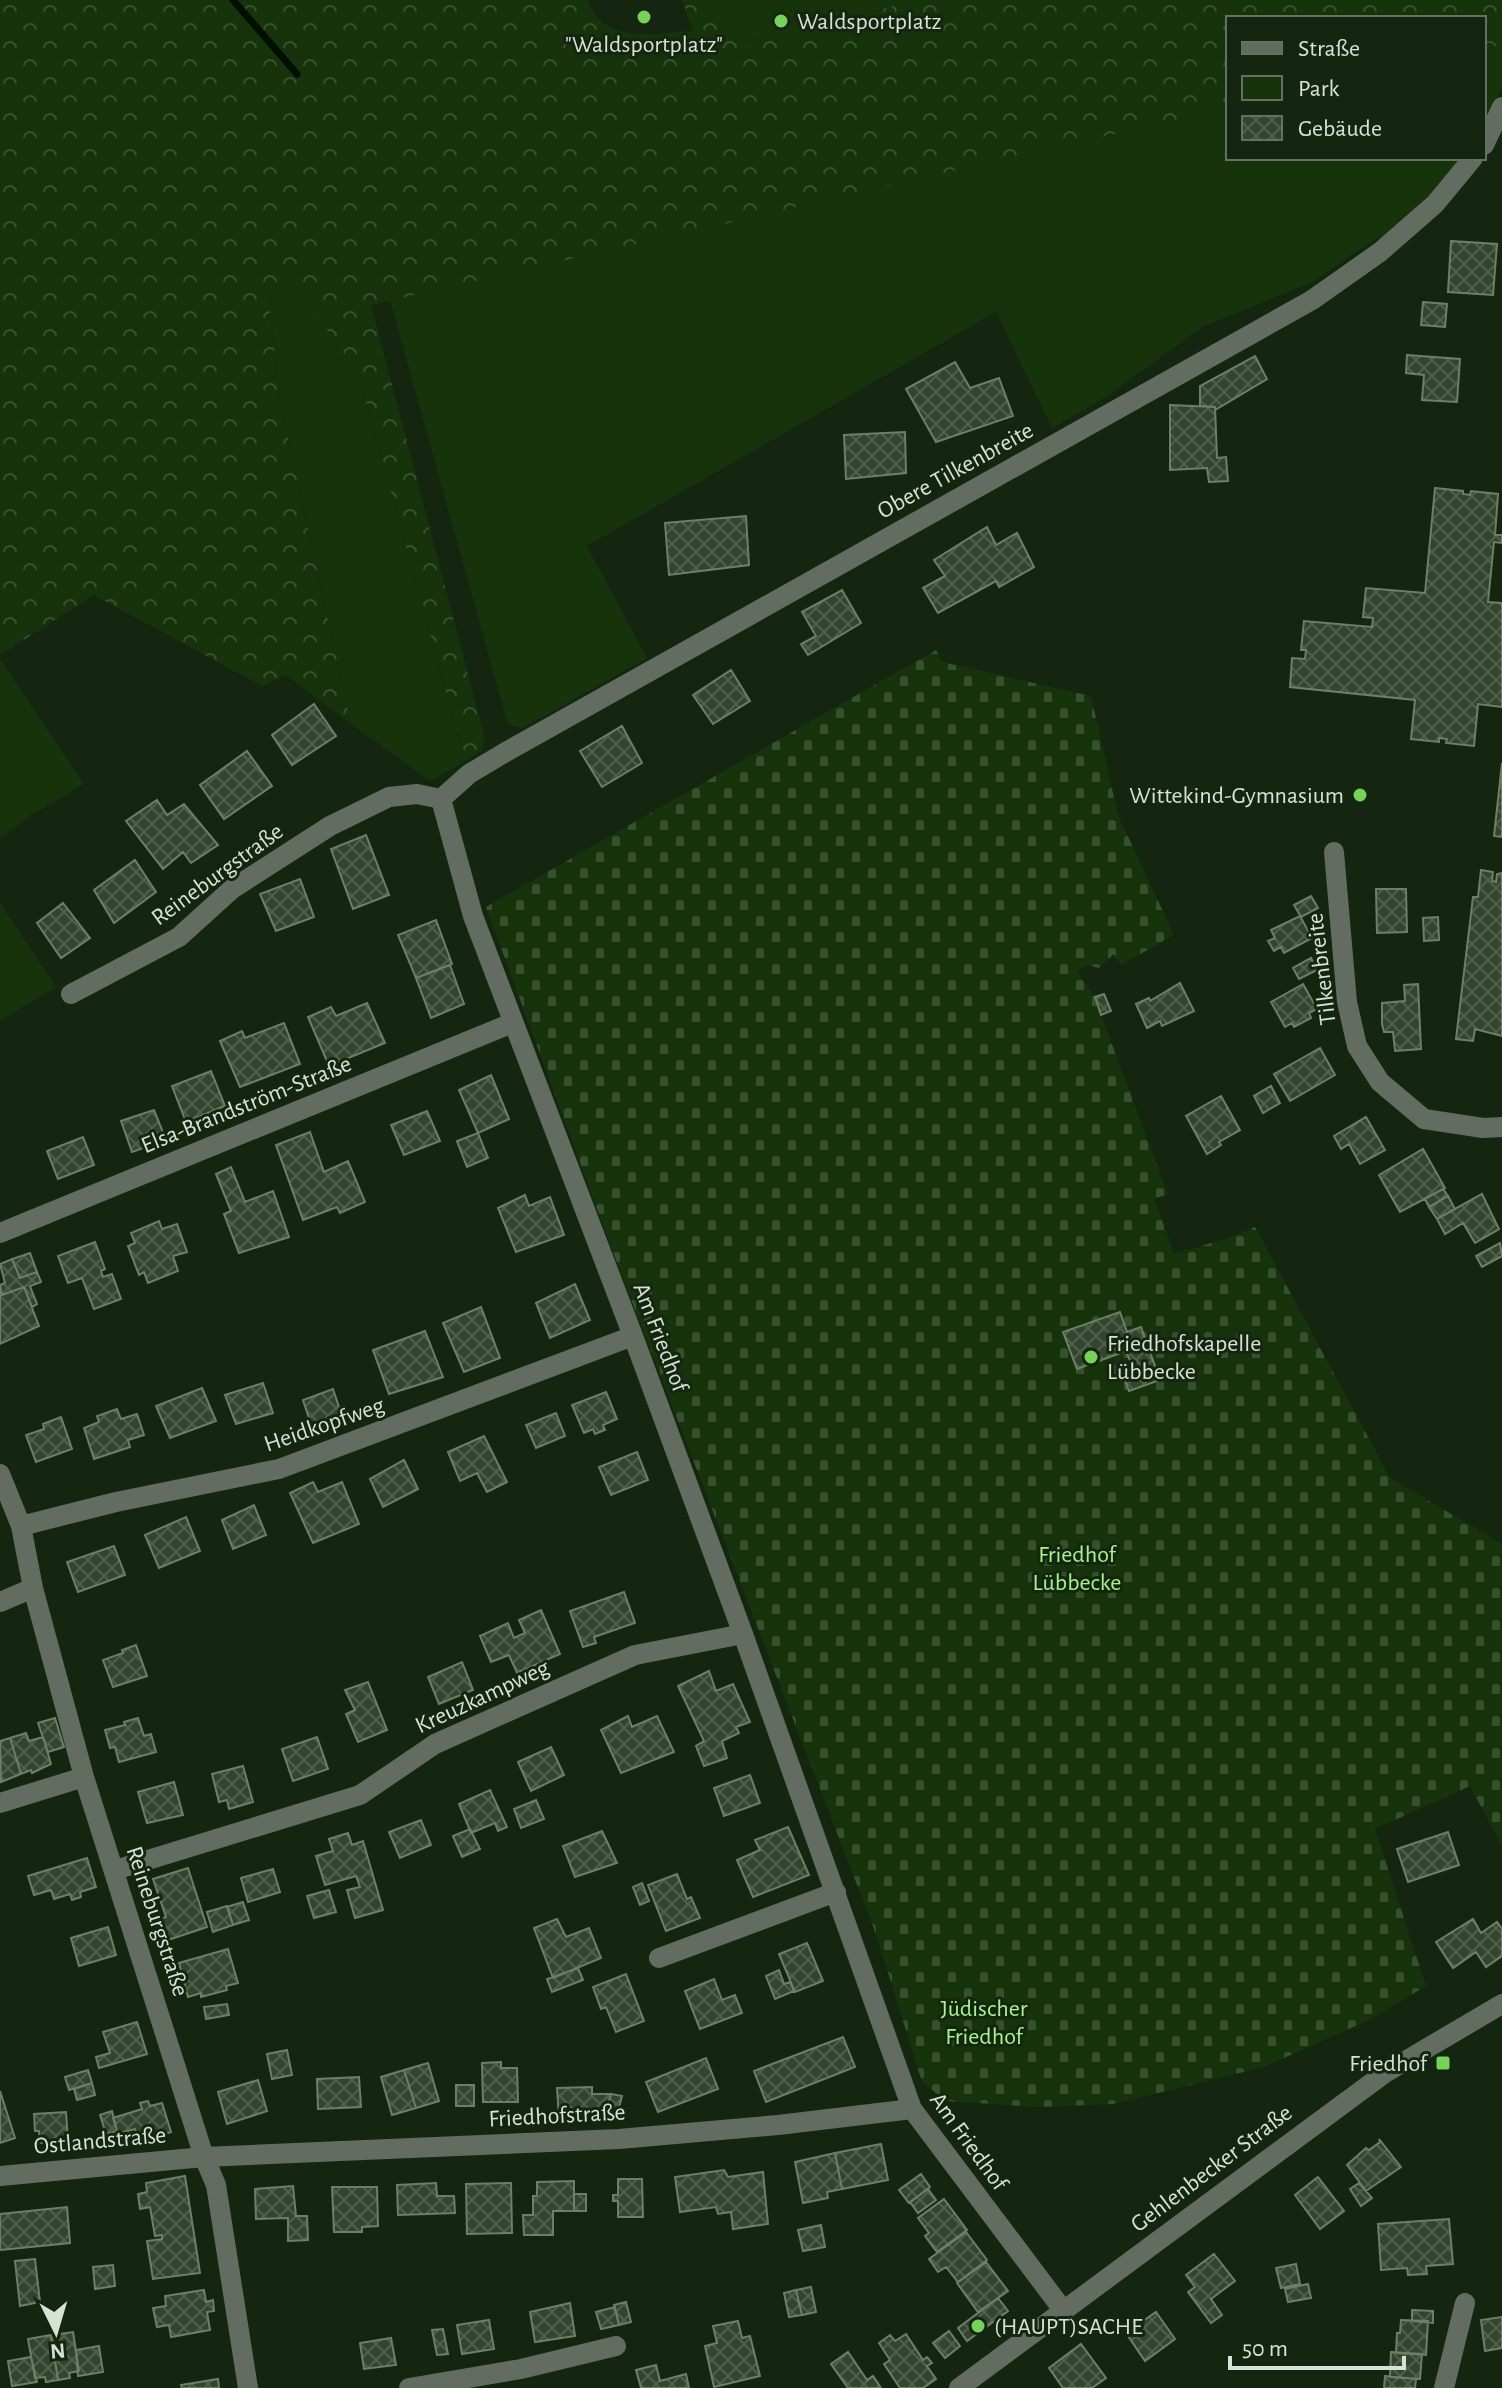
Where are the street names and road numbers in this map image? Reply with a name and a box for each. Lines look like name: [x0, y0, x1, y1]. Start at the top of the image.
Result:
street label: Obere Tilkenbreite: [874, 418, 1037, 524]
street label: Reineburgstraße: [147, 819, 288, 930]
street label: Tilkenbreite: [1303, 912, 1341, 1026]
street label: Elsa-Brandström-Straße: [138, 1052, 355, 1158]
street label: Am Friedhof: [628, 1280, 692, 1397]
street label: Heidkopfweg: [261, 1393, 388, 1457]
street label: Kreuzkampweg: [412, 1655, 553, 1738]
street label: Reineburgstraße: [122, 1843, 193, 1999]
street label: Am Friedhof: [925, 2088, 1013, 2196]
street label: Friedhofstraße: [488, 2100, 626, 2132]
street label: Gehlenbecker Straße: [1127, 2101, 1297, 2237]
street label: Ostlandstraße: [33, 2123, 167, 2159]

